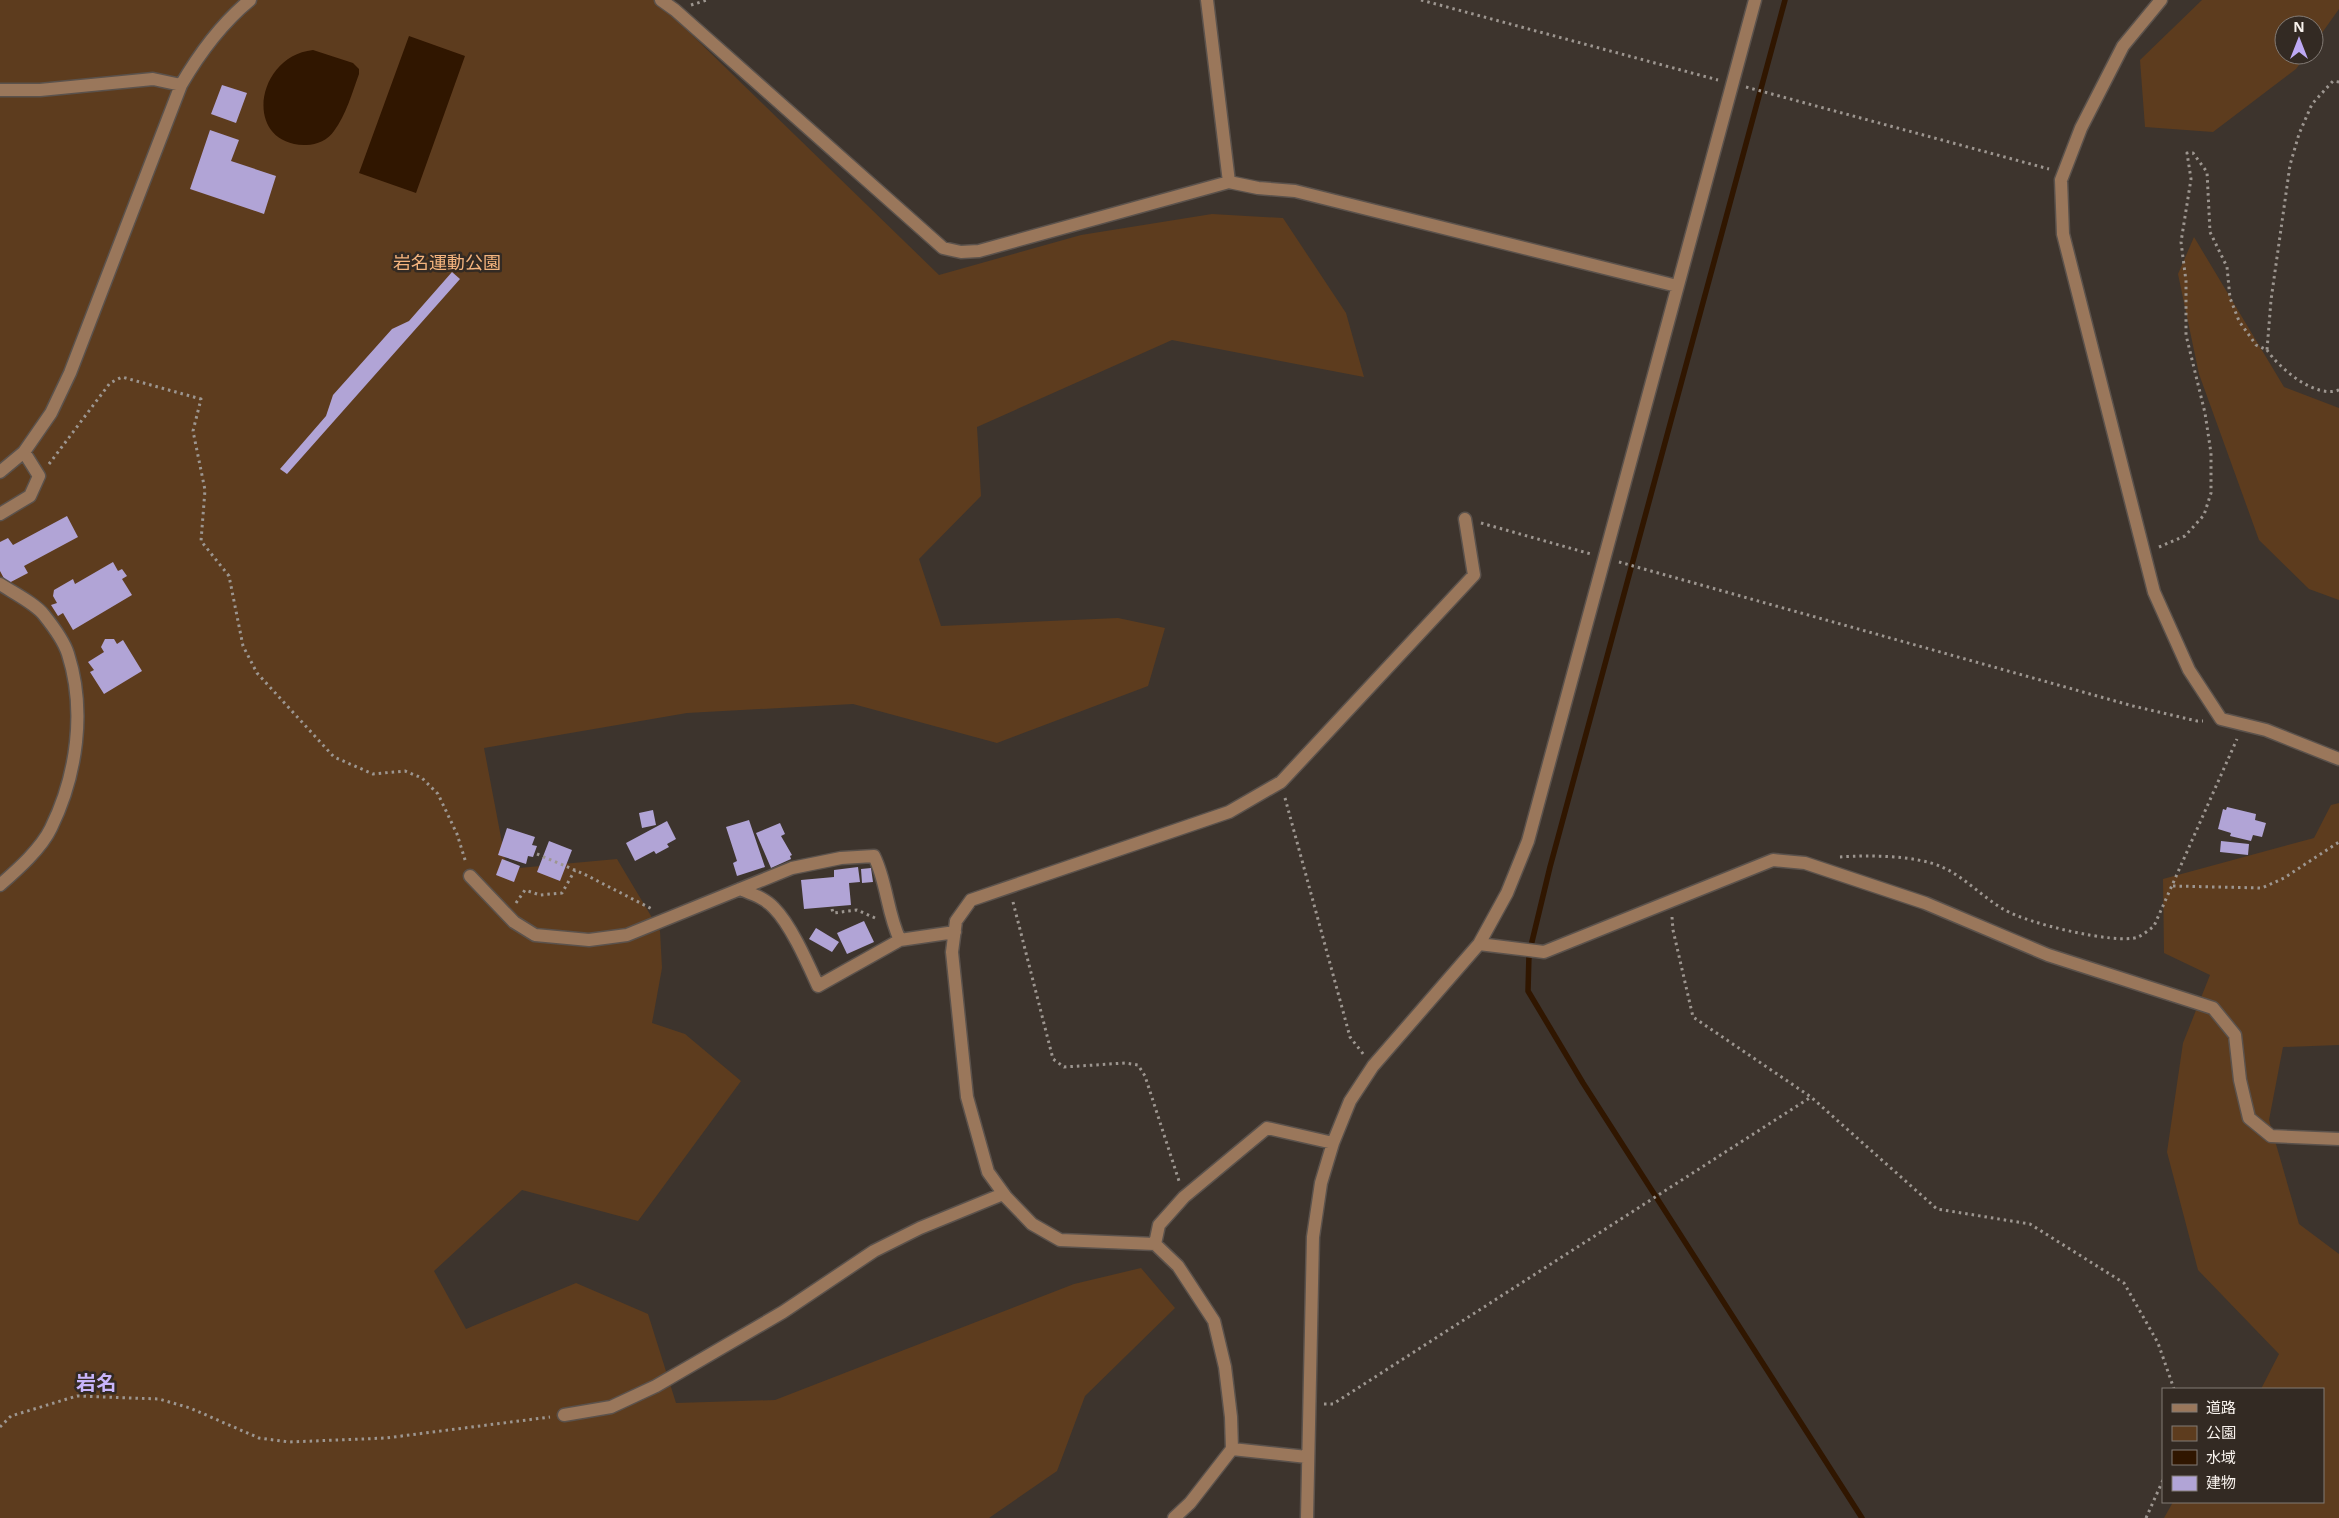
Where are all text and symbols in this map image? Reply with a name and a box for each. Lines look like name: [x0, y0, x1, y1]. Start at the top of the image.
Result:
north arrow: [2274, 15, 2324, 65]
text: N: [2293, 17, 2305, 36]
park label: 岩名運動公園: [393, 250, 501, 274]
district label: 岩名: [76, 1369, 116, 1396]
legend: [2162, 1388, 2324, 1503]
text: 道路: [2206, 1397, 2236, 1417]
text: 公園: [2206, 1422, 2236, 1442]
text: 水域: [2206, 1447, 2236, 1467]
text: 建物: [2206, 1472, 2236, 1492]

